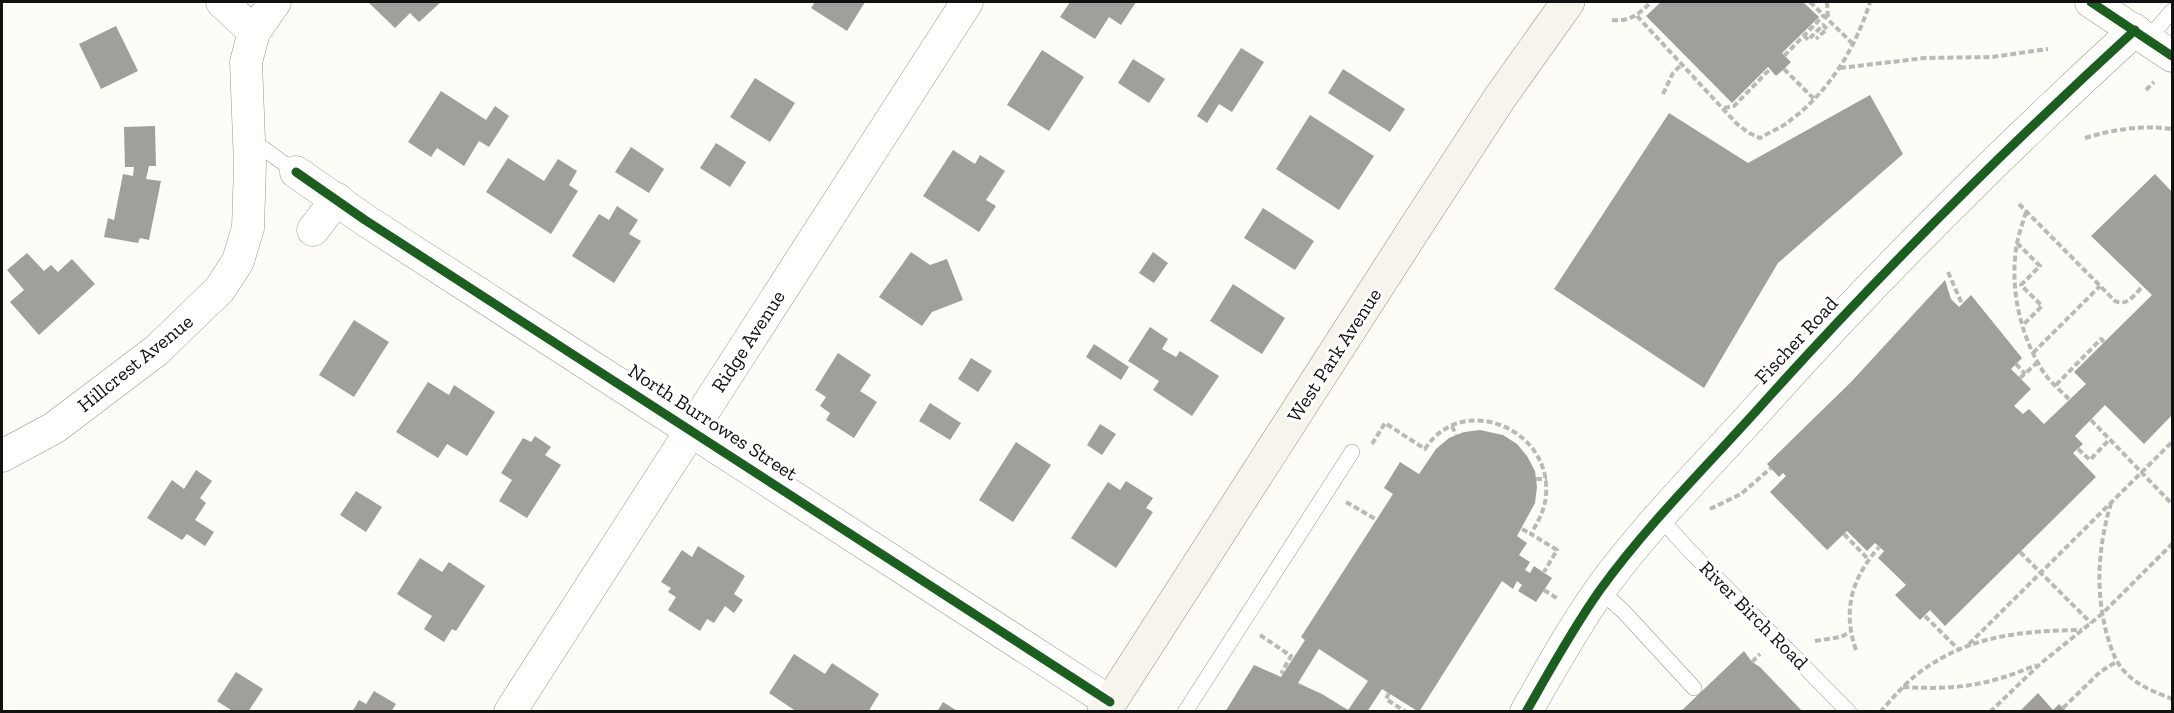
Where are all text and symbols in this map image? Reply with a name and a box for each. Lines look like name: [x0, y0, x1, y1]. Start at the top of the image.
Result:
street label: West Park Avenue: [1282, 284, 1386, 426]
street label: Ridge Avenue: [706, 286, 790, 396]
street label: Fischer Road: [1749, 291, 1843, 389]
street label: Hillcrest Avenue: [72, 309, 198, 417]
street label: North Burrowes Street: [624, 358, 802, 486]
street label: River Birch Road: [1695, 556, 1813, 674]

